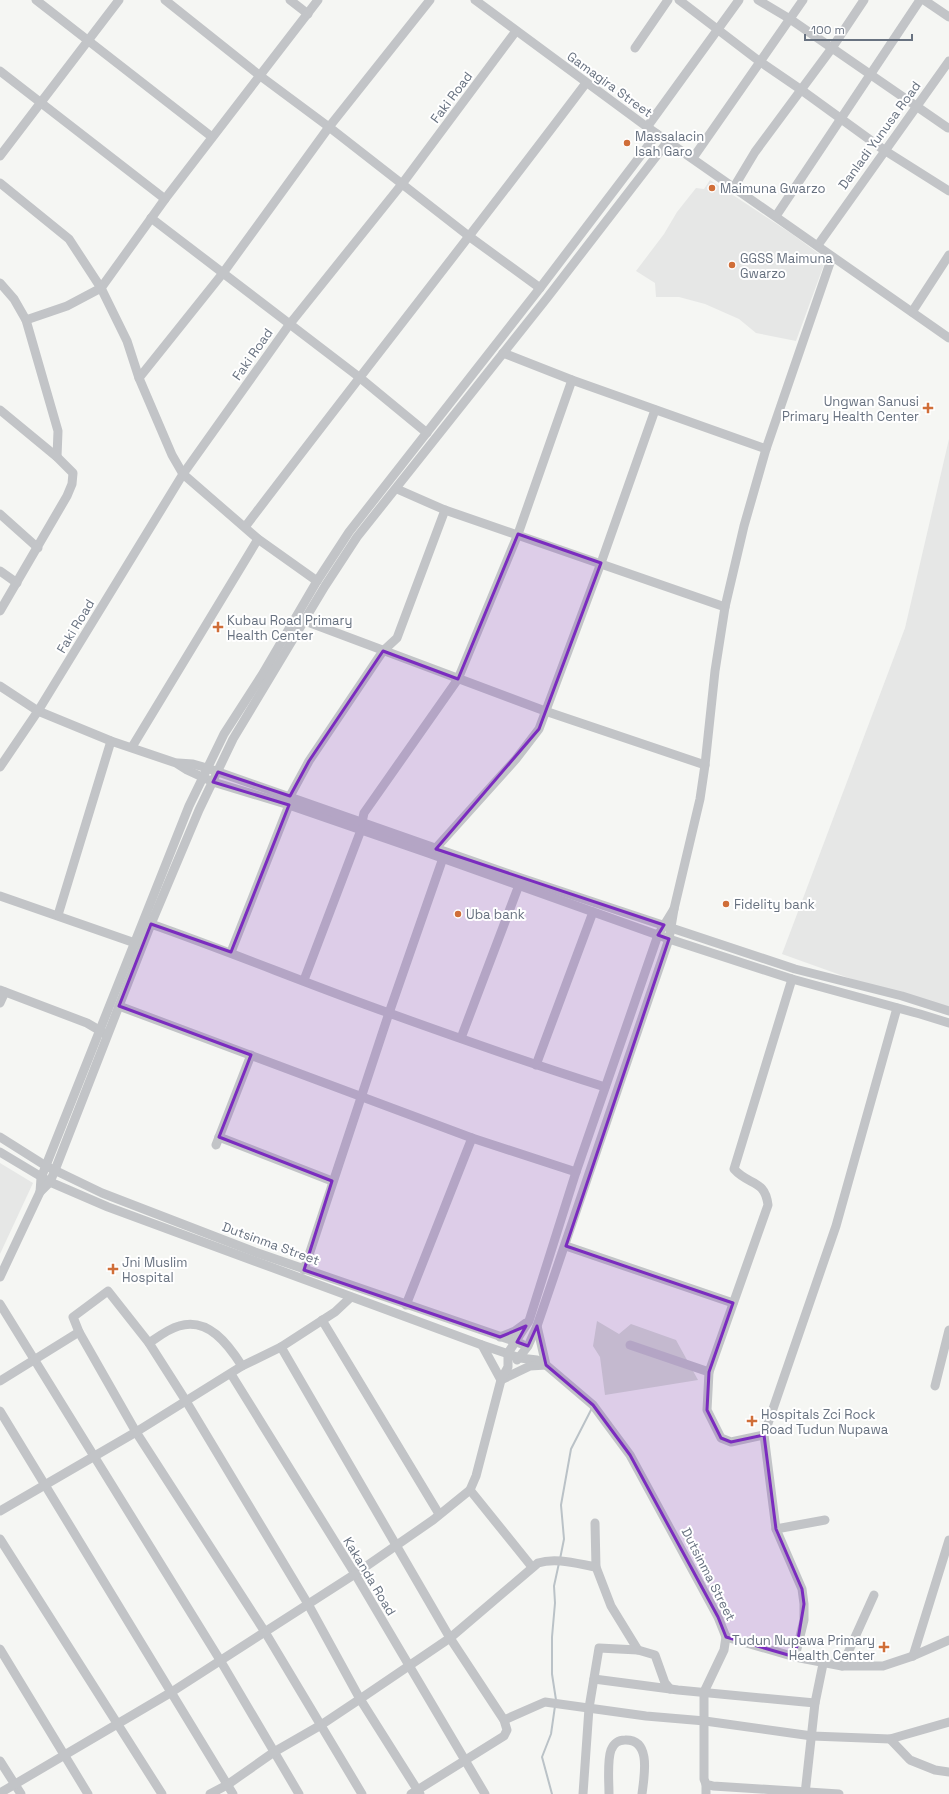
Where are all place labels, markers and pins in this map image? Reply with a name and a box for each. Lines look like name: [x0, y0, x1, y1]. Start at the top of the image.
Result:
place label: Massalacin Isah Garo: [635, 128, 704, 160]
marker: Massalacin Isah Garo: [622, 138, 632, 148]
place label: Maimuna Gwarzo: [720, 180, 826, 197]
marker: Maimuna Gwarzo: [707, 183, 717, 193]
place label: GGSS Maimuna Gwarzo: [740, 250, 833, 282]
marker: GGSS Maimuna Gwarzo: [727, 260, 737, 270]
place label: Ungwan Sanusi Primary Health Center: [782, 393, 919, 425]
marker: Ungwan Sanusi Primary Health Center: [922, 402, 934, 414]
place label: Kubau Road Primary Health Center: [227, 612, 352, 644]
marker: Kubau Road Primary Health Center: [212, 621, 224, 633]
place label: Fidelity bank: [734, 896, 815, 913]
marker: Fidelity bank: [721, 899, 731, 909]
place label: Uba bank: [466, 906, 525, 923]
marker: Uba bank: [453, 909, 463, 919]
place label: Jni Muslim Hospital: [122, 1254, 188, 1286]
marker: Jni Muslim Hospital: [107, 1263, 119, 1275]
place label: Hospitals Zci Rock Road Tudun Nupawa: [761, 1406, 889, 1438]
marker: Hospitals Zci Rock Road Tudun Nupawa: [746, 1415, 758, 1427]
place label: Tudun Nupawa Primary Health Center: [732, 1632, 875, 1664]
marker: Tudun Nupawa Primary Health Center: [878, 1641, 890, 1653]

